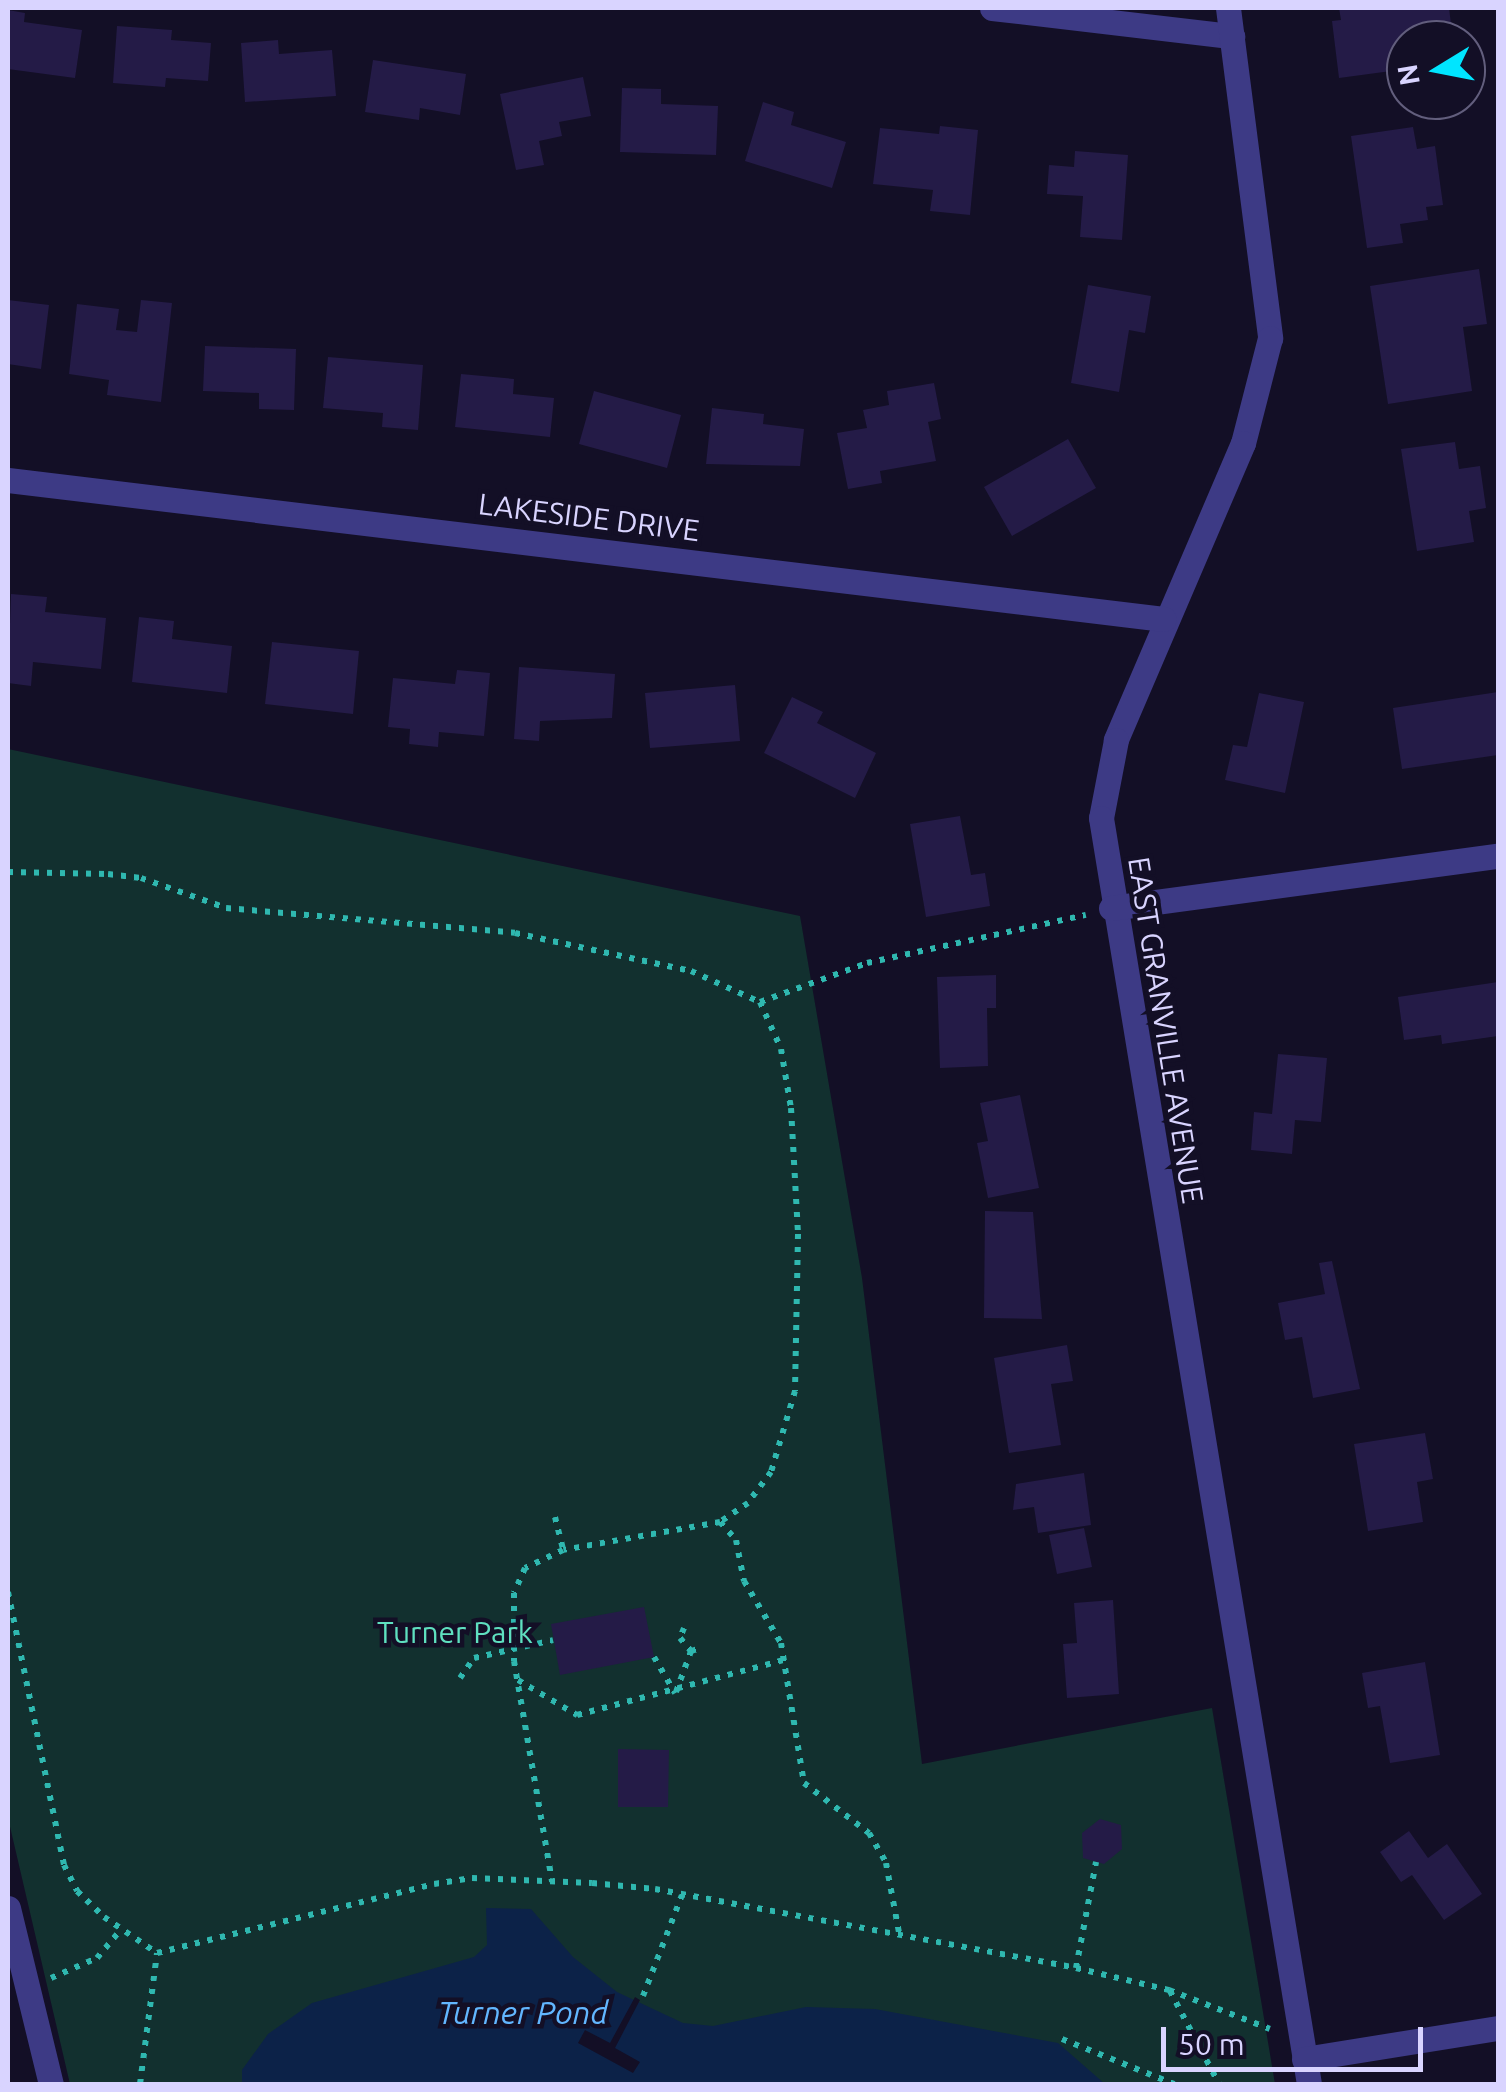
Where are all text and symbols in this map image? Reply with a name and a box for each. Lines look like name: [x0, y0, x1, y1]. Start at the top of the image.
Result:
north arrow: [1386, 20, 1486, 120]
text: N: [1391, 62, 1425, 88]
street label: LAKESIDE DRIVE: [476, 486, 702, 548]
street label: EAST GRANVILLE AVENUE: [1121, 854, 1211, 1206]
park label: Turner Park: [377, 1614, 533, 1650]
water label: Turner Pond: [438, 1993, 608, 2031]
scale bar: [1166, 2007, 1428, 2069]
text: 50 m: [1178, 2027, 1245, 2061]

